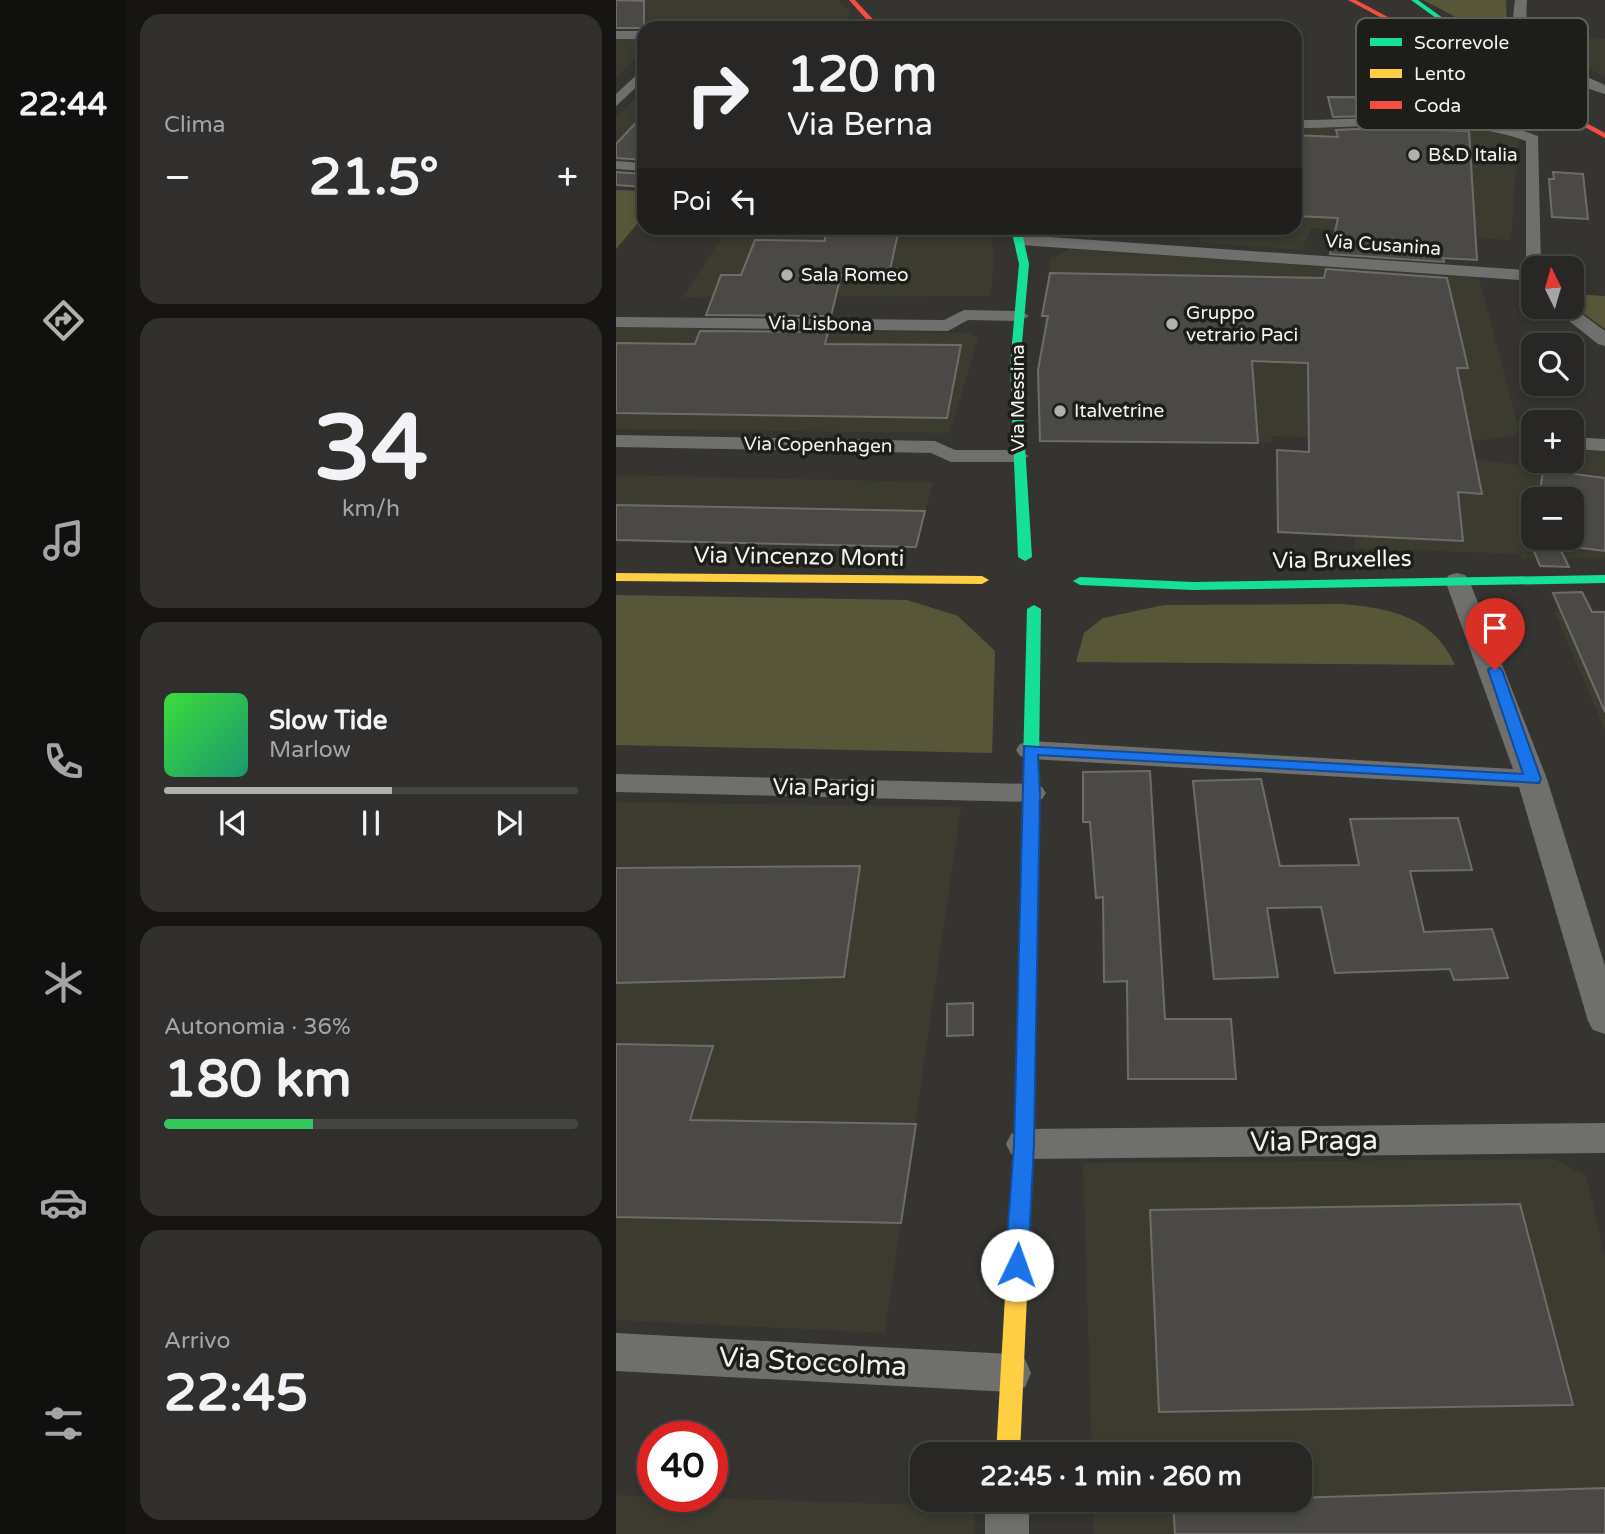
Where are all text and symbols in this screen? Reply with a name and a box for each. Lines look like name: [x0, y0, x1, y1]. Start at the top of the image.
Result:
legend: [1356, 18, 1588, 130]
text: Scorrevole: [1414, 32, 1509, 54]
text: 120 m: [787, 46, 937, 105]
icon: right: [672, 49, 763, 140]
text: Lento: [1414, 63, 1466, 85]
text: 22:44: [19, 86, 107, 124]
text: Coda: [1414, 95, 1461, 117]
text: Via Berna: [787, 106, 933, 144]
text: Clima: [164, 111, 225, 139]
place label: B&D Italia: [1428, 144, 1518, 166]
text: 21.5°: [309, 146, 439, 209]
marker: B&D Italia: [1406, 147, 1422, 163]
text: −: [164, 155, 191, 201]
text: +: [557, 155, 578, 201]
icon: left: [725, 182, 763, 220]
text: Poi: [672, 186, 711, 217]
street label: Via Cusanina: [1324, 230, 1442, 260]
north arrow: [1521, 256, 1584, 318]
map controls: [1521, 256, 1584, 550]
place label: Sala Romeo: [801, 264, 909, 286]
marker: Sala Romeo: [779, 267, 795, 283]
icon: directions: [39, 296, 88, 345]
place label: Gruppo vetrario Paci: [1186, 302, 1298, 346]
street label: Via Lisbona: [768, 312, 872, 336]
marker: Gruppo vetrario Paci: [1164, 316, 1180, 332]
button: search: [1521, 333, 1584, 396]
street label: Via Messina: [1007, 344, 1029, 452]
text: 34: [314, 394, 428, 504]
place label: Italvetrine: [1074, 400, 1164, 422]
marker: Italvetrine: [1052, 403, 1068, 419]
button: +: [1521, 410, 1584, 473]
street label: Via Copenhagen: [743, 433, 893, 457]
button: −: [1521, 487, 1584, 550]
text: km/h: [342, 495, 400, 523]
icon: music: [39, 516, 88, 565]
street label: Via Vincenzo Monti: [693, 541, 905, 573]
street label: Via Bruxelles: [1272, 545, 1412, 575]
pin: [1465, 598, 1525, 670]
icon: arrive: [1476, 609, 1514, 647]
text: Slow Tide: [269, 705, 387, 736]
text: Marlow: [269, 736, 351, 764]
icon: phone: [39, 737, 88, 786]
street label: Via Parigi: [772, 773, 876, 803]
icon: previous: [214, 804, 252, 842]
icon: pause: [352, 804, 390, 842]
icon: next: [490, 804, 528, 842]
icon: climate: [39, 958, 88, 1007]
text: Autonomia · 36%: [164, 1013, 351, 1041]
text: 180 km: [164, 1048, 352, 1111]
street label: Via Praga: [1250, 1123, 1378, 1159]
icon: car: [39, 1178, 88, 1227]
position arrow: [980, 1228, 1054, 1302]
text: Arrivo: [164, 1327, 230, 1355]
street label: Via Stoccolma: [718, 1340, 908, 1384]
text: 22:45: [164, 1362, 308, 1425]
icon: filters: [39, 1399, 88, 1448]
speed limit sign: 40: [637, 1421, 728, 1512]
text: 22:45 · 1 min · 260 m: [980, 1461, 1242, 1492]

